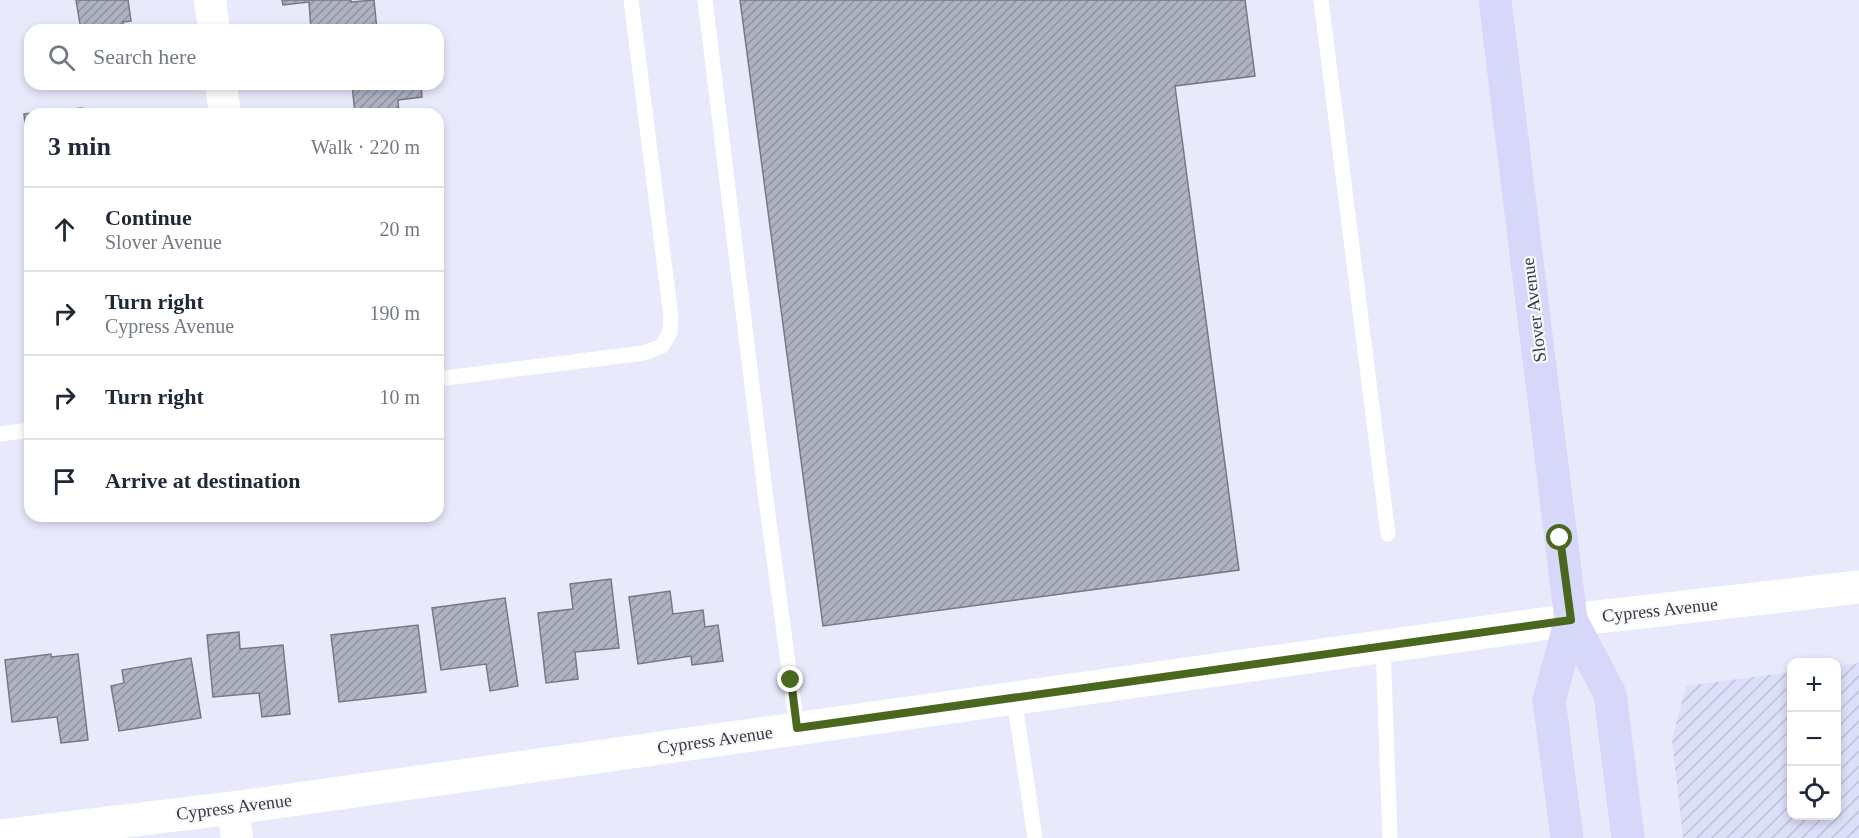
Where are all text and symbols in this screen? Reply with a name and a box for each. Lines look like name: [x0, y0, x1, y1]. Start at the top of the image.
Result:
search box: [24, 24, 444, 90]
icon: search: [45, 41, 78, 74]
text: Search here: [93, 44, 196, 69]
text: 3 min: [48, 132, 111, 161]
text: Walk · 220 m: [311, 136, 420, 158]
text: Continue: [105, 205, 192, 230]
icon: ahead: [48, 213, 81, 246]
text: 20 m: [379, 218, 420, 240]
text: Slover Avenue: [105, 231, 222, 253]
street label: Slover Avenue: [1518, 257, 1550, 363]
text: Turn right: [105, 289, 204, 314]
icon: right: [48, 297, 81, 330]
text: 190 m: [369, 302, 420, 324]
text: Cypress Avenue: [105, 315, 234, 337]
icon: right: [48, 381, 81, 414]
text: Turn right: [105, 384, 204, 409]
text: 10 m: [379, 386, 420, 408]
icon: arrive: [48, 465, 81, 498]
text: Arrive at destination: [105, 468, 301, 493]
route start: [1546, 524, 1572, 550]
street label: Cypress Avenue: [1601, 594, 1719, 626]
map controls: [1787, 658, 1841, 820]
button: +: [1787, 658, 1841, 712]
route end: [777, 666, 803, 692]
button: −: [1787, 712, 1841, 766]
street label: Cypress Avenue: [656, 722, 774, 758]
button: locate: [1787, 766, 1841, 820]
street label: Cypress Avenue: [175, 790, 293, 824]

